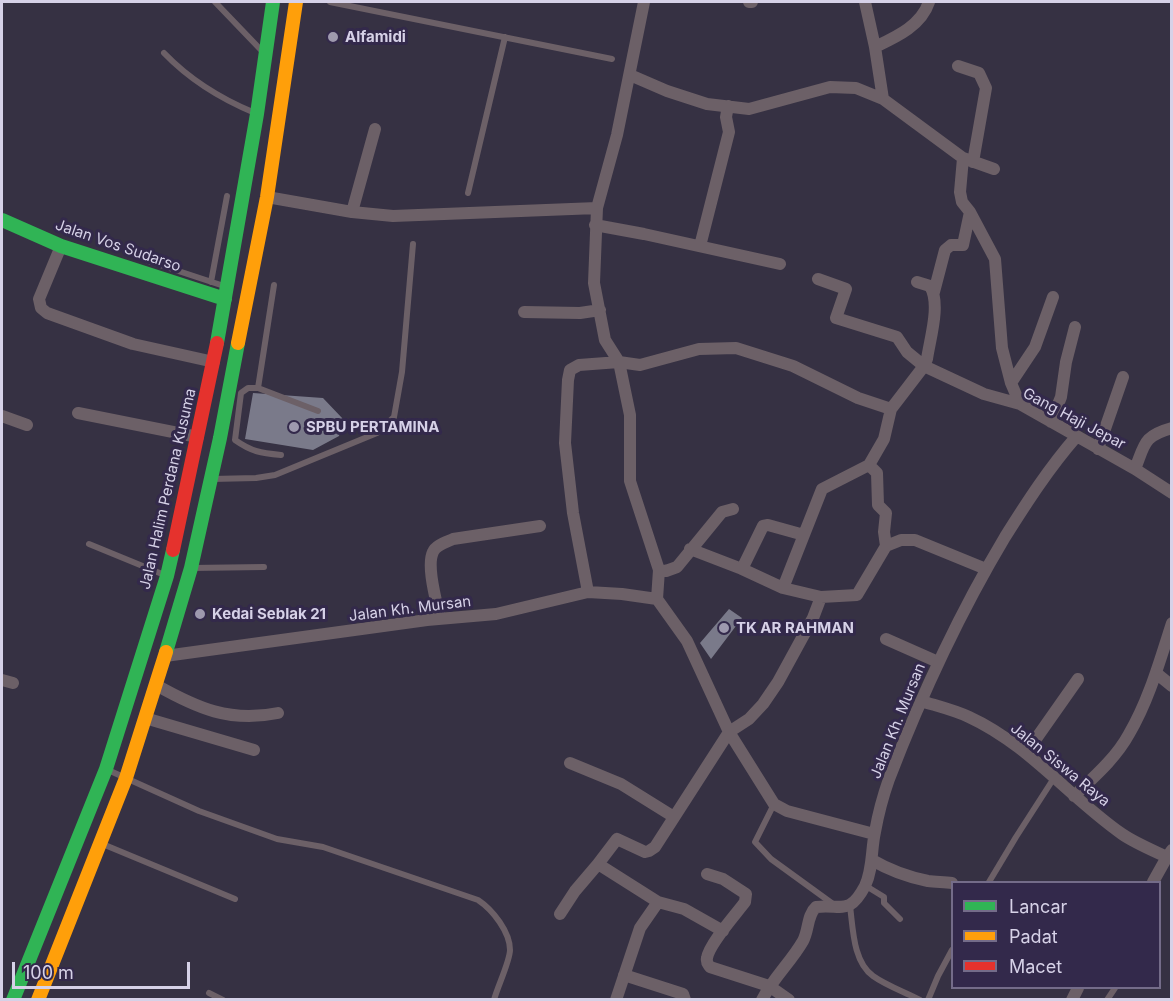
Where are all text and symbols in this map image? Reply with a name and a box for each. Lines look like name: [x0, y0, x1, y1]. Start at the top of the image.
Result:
place label: Alfamidi: [345, 28, 406, 46]
marker: Alfamidi: [326, 30, 340, 44]
street label: Jalan Vos Sudarso: [53, 216, 183, 276]
street label: Gang Haji Jepar: [1020, 384, 1128, 454]
street label: Jalan Halim Perdana Kusuma: [136, 387, 200, 591]
place label: SPBU PERTAMINA: [306, 418, 439, 436]
marker: SPBU PERTAMINA: [287, 420, 301, 434]
street label: Jalan Kh. Mursan: [348, 593, 472, 625]
place label: Kedai Seblak 21: [212, 605, 326, 623]
marker: Kedai Seblak 21: [193, 607, 207, 621]
place label: TK AR RAHMAN: [736, 619, 854, 637]
marker: TK AR RAHMAN: [717, 621, 731, 635]
street label: Jalan Kh. Mursan: [867, 661, 929, 781]
street label: Jalan Siswa Raya: [1007, 719, 1113, 811]
legend: [951, 881, 1161, 989]
text: Lancar: [1009, 896, 1067, 917]
text: Padat: [1009, 926, 1058, 947]
scale bar: [15, 950, 194, 988]
text: Macet: [1009, 956, 1062, 977]
text: 100 m: [23, 962, 74, 983]

